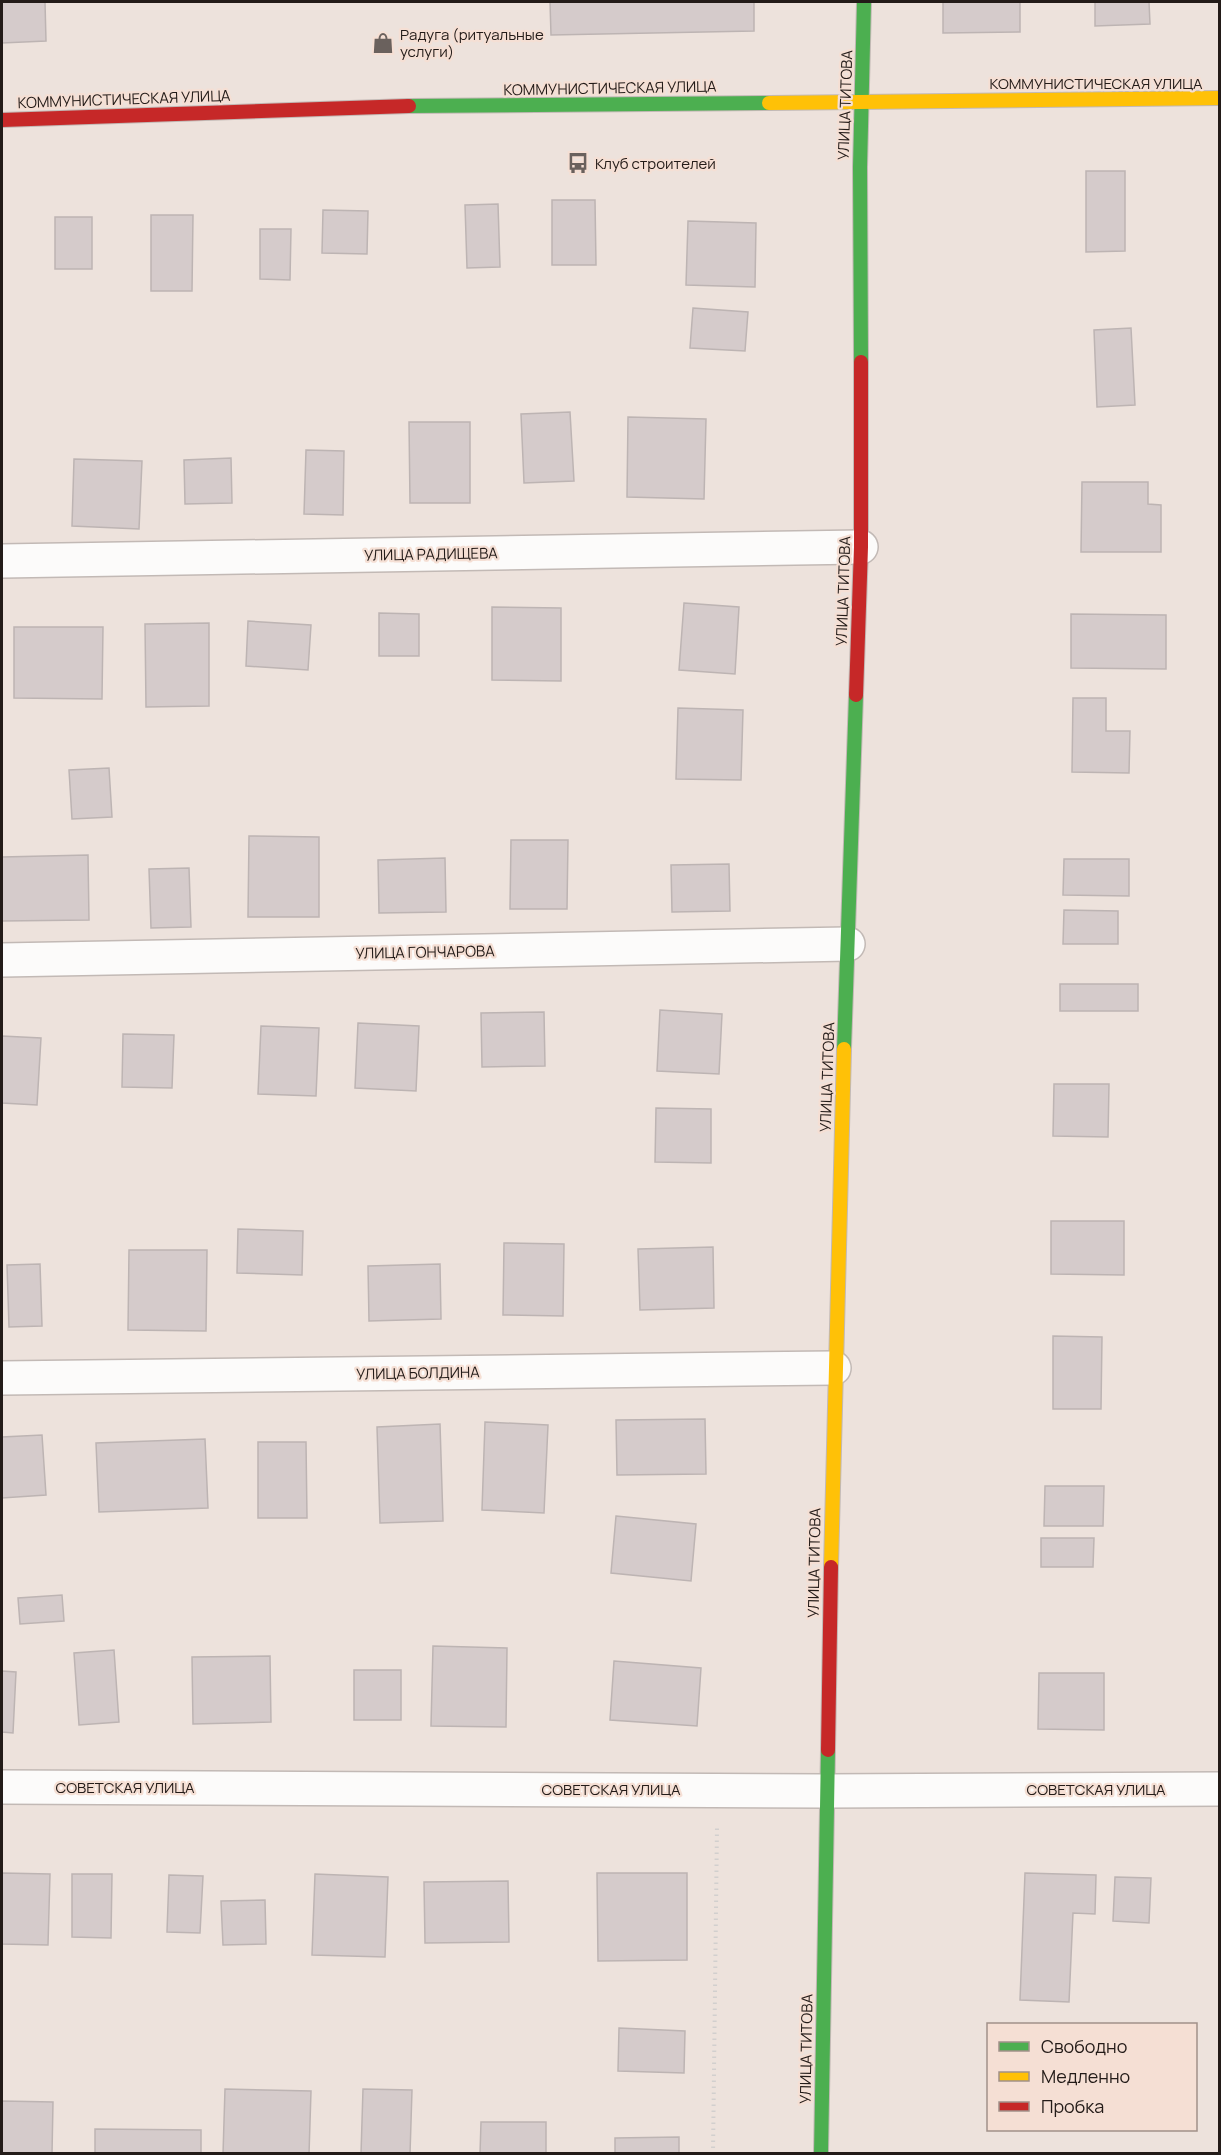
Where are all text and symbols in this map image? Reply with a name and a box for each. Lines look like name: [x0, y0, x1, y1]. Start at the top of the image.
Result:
place label: Радуга (ритуальные услуги): [400, 24, 544, 62]
shop icon: Радуга (ритуальные услуги): [371, 31, 395, 55]
street label: УЛИЦА ТИТОВА: [833, 49, 857, 160]
street label: КОММУНИСТИЧЕСКАЯ УЛИЦА: [990, 73, 1203, 94]
street label: КОММУНИСТИЧЕСКАЯ УЛИЦА: [503, 76, 717, 100]
street label: КОММУНИСТИЧЕСКАЯ УЛИЦА: [17, 85, 231, 113]
bus stop icon: Клуб строителей: [566, 151, 590, 175]
place label: Клуб строителей: [595, 153, 716, 174]
street label: УЛИЦА ТИТОВА: [831, 535, 855, 646]
street label: УЛИЦА РАДИЩЕВА: [364, 542, 498, 566]
street label: УЛИЦА ГОНЧАРОВА: [355, 940, 495, 964]
street label: УЛИЦА ТИТОВА: [815, 1021, 839, 1132]
street label: УЛИЦА БОЛДИНА: [356, 1361, 480, 1385]
street label: УЛИЦА ТИТОВА: [803, 1507, 825, 1618]
street label: СОВЕТСКАЯ УЛИЦА: [55, 1777, 195, 1798]
street label: СОВЕТСКАЯ УЛИЦА: [541, 1779, 681, 1800]
street label: СОВЕТСКАЯ УЛИЦА: [1026, 1779, 1166, 1800]
street label: УЛИЦА ТИТОВА: [795, 1993, 817, 2104]
legend: [987, 2023, 1197, 2131]
text: Свободно: [1041, 2034, 1127, 2058]
text: Медленно: [1041, 2064, 1130, 2088]
text: Пробка: [1041, 2094, 1104, 2118]

